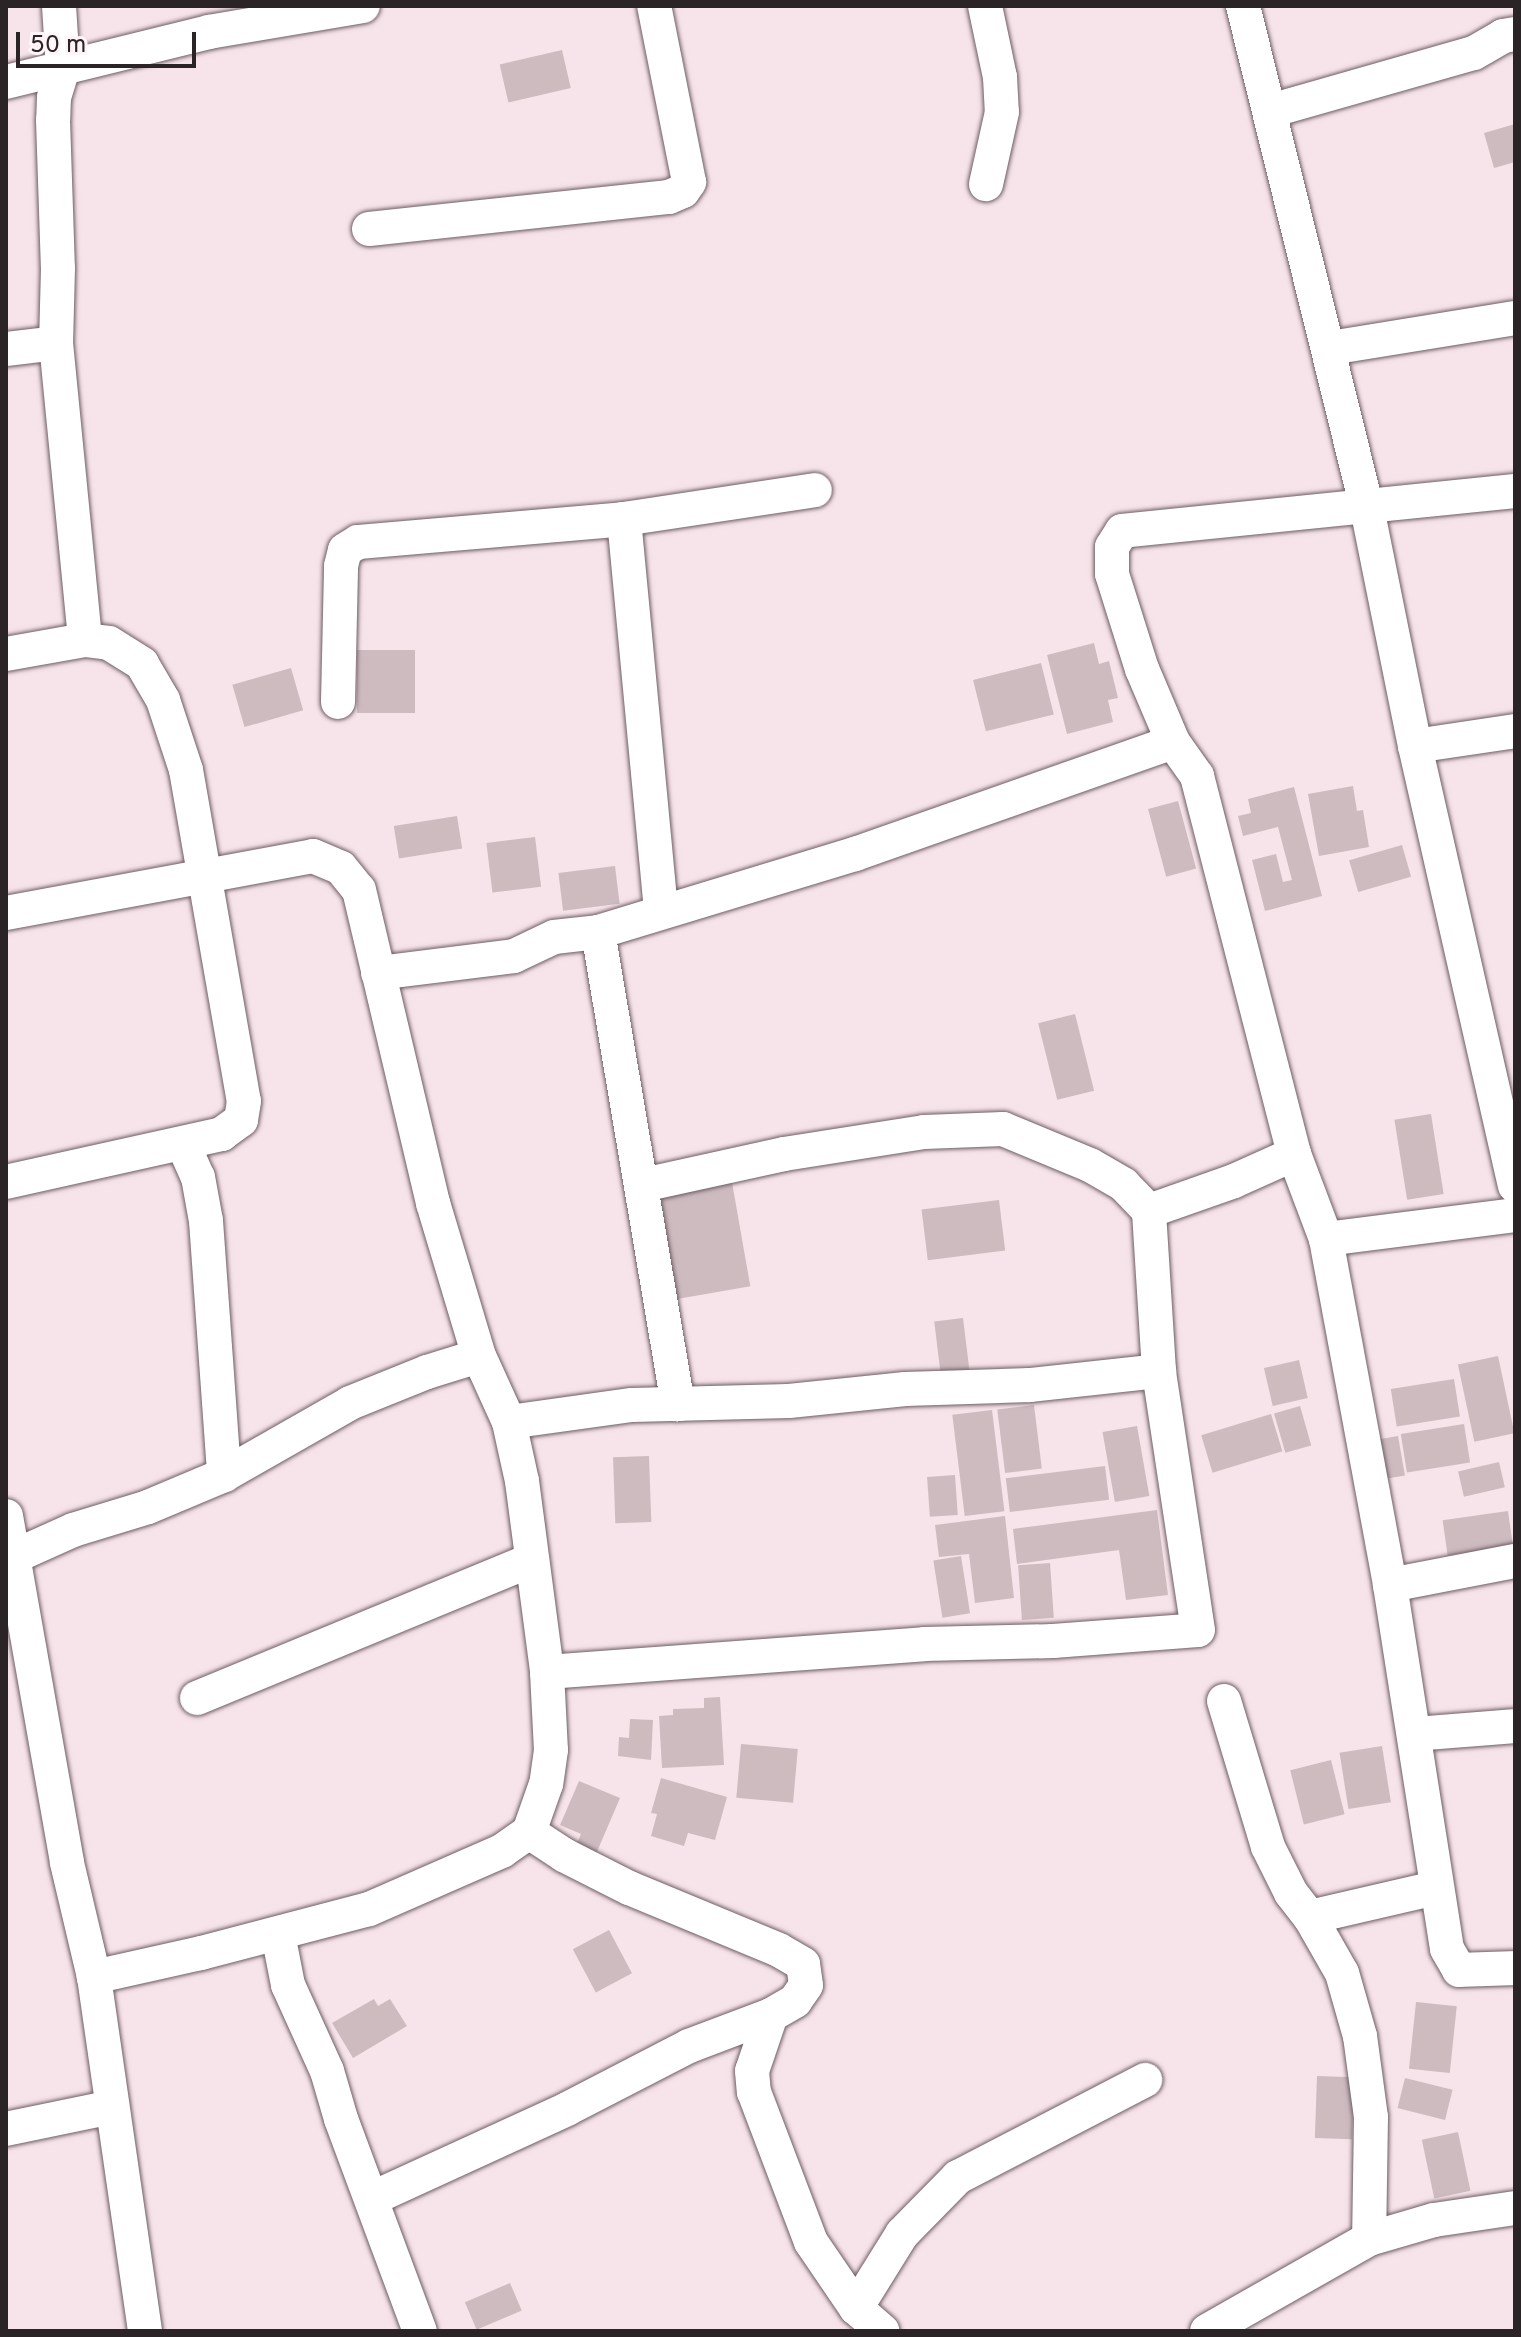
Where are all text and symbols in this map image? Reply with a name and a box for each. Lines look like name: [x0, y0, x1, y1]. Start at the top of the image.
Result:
scale bar: [20, 16, 200, 66]
text: 50 m: [30, 31, 86, 61]

